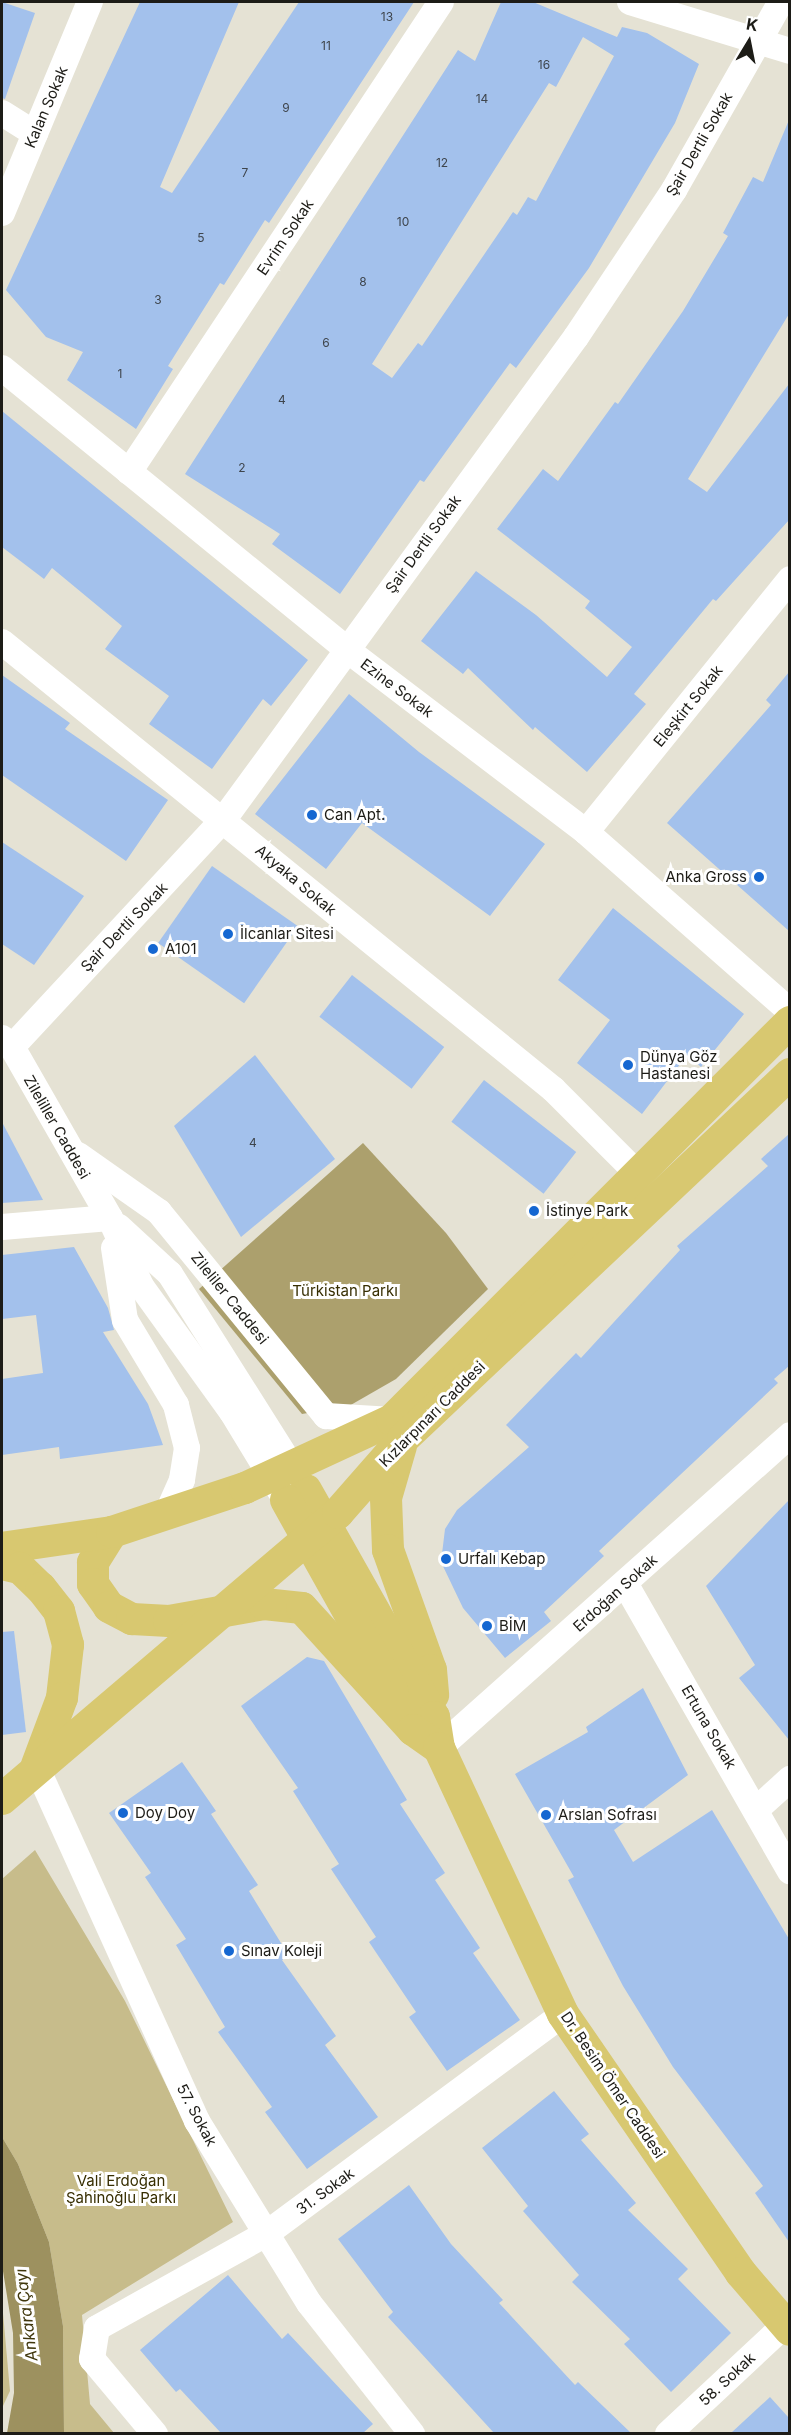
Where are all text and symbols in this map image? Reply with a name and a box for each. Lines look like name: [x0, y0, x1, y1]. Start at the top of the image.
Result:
house number: 13: [381, 10, 393, 24]
north arrow: [719, 12, 779, 72]
text: K: [745, 13, 760, 35]
house number: 11: [321, 39, 331, 53]
house number: 16: [538, 58, 550, 72]
street label: Kalan Sokak: [21, 63, 71, 151]
street label: Şair Dertli Sokak: [662, 89, 736, 199]
house number: 14: [476, 92, 488, 106]
house number: 9: [282, 101, 290, 115]
house number: 12: [436, 156, 448, 170]
house number: 7: [242, 166, 248, 180]
street label: Evrim Sokak: [253, 196, 317, 278]
house number: 10: [397, 215, 409, 229]
house number: 5: [197, 231, 205, 245]
house number: 8: [359, 275, 367, 289]
house number: 3: [154, 293, 162, 307]
house number: 6: [322, 336, 330, 350]
house number: 1: [118, 367, 122, 381]
house number: 4: [278, 393, 286, 407]
house number: 2: [238, 461, 246, 475]
street label: Şair Dertli Sokak: [381, 491, 465, 597]
street label: Ezine Sokak: [357, 655, 437, 721]
street label: Eleşkirt Sokak: [650, 662, 726, 750]
place label: Can Apt.: [324, 806, 385, 824]
marker: Can Apt.: [305, 808, 319, 822]
street label: Akyaka Sokak: [252, 841, 340, 919]
place label: Anka Gross: [665, 868, 747, 886]
marker: Anka Gross: [752, 870, 766, 884]
street label: Şair Dertli Sokak: [77, 879, 171, 975]
place label: İlcanlar Sitesi: [240, 925, 334, 943]
marker: İlcanlar Sitesi: [221, 927, 235, 941]
place label: A101: [165, 940, 197, 958]
marker: A101: [146, 942, 160, 956]
place label: Dünya Göz Hastanesi: [640, 1047, 718, 1082]
marker: Dünya Göz Hastanesi: [621, 1058, 635, 1072]
street label: Zileliller Caddesi: [20, 1072, 94, 1182]
house number: 4: [249, 1136, 257, 1150]
place label: İstinye Park: [546, 1202, 628, 1220]
marker: İstinye Park: [527, 1204, 541, 1218]
street label: Zileliler Caddesi: [187, 1248, 273, 1348]
park label: Türkistan Parkı: [292, 1282, 398, 1300]
street label: Kızlarpınarı Caddesi: [375, 1357, 489, 1471]
place label: Urfalı Kebap: [458, 1550, 545, 1568]
street label: Erdoğan Sokak: [569, 1551, 661, 1635]
marker: Urfalı Kebap: [439, 1552, 453, 1566]
place label: BİM: [499, 1617, 526, 1635]
marker: BİM: [480, 1619, 494, 1633]
street label: Ertuna Sokak: [678, 1682, 740, 1772]
place label: Doy Doy: [135, 1804, 195, 1822]
marker: Doy Doy: [116, 1806, 130, 1820]
place label: Arslan Sofrası: [558, 1806, 657, 1824]
marker: Arslan Sofrası: [539, 1808, 553, 1822]
place label: Sınav Koleji: [241, 1942, 322, 1960]
marker: Sınav Koleji: [222, 1944, 236, 1958]
street label: Dr. Besim Ömer Caddesi: [557, 2008, 669, 2162]
street label: 57. Sokak: [173, 2081, 221, 2149]
street label: 31. Sokak: [292, 2164, 358, 2218]
park label: Vali Erdoğan Şahinoğlu Parkı: [66, 2171, 176, 2206]
water label: Ankara Çayı: [11, 2268, 41, 2362]
street label: 58. Sokak: [695, 2349, 759, 2409]

